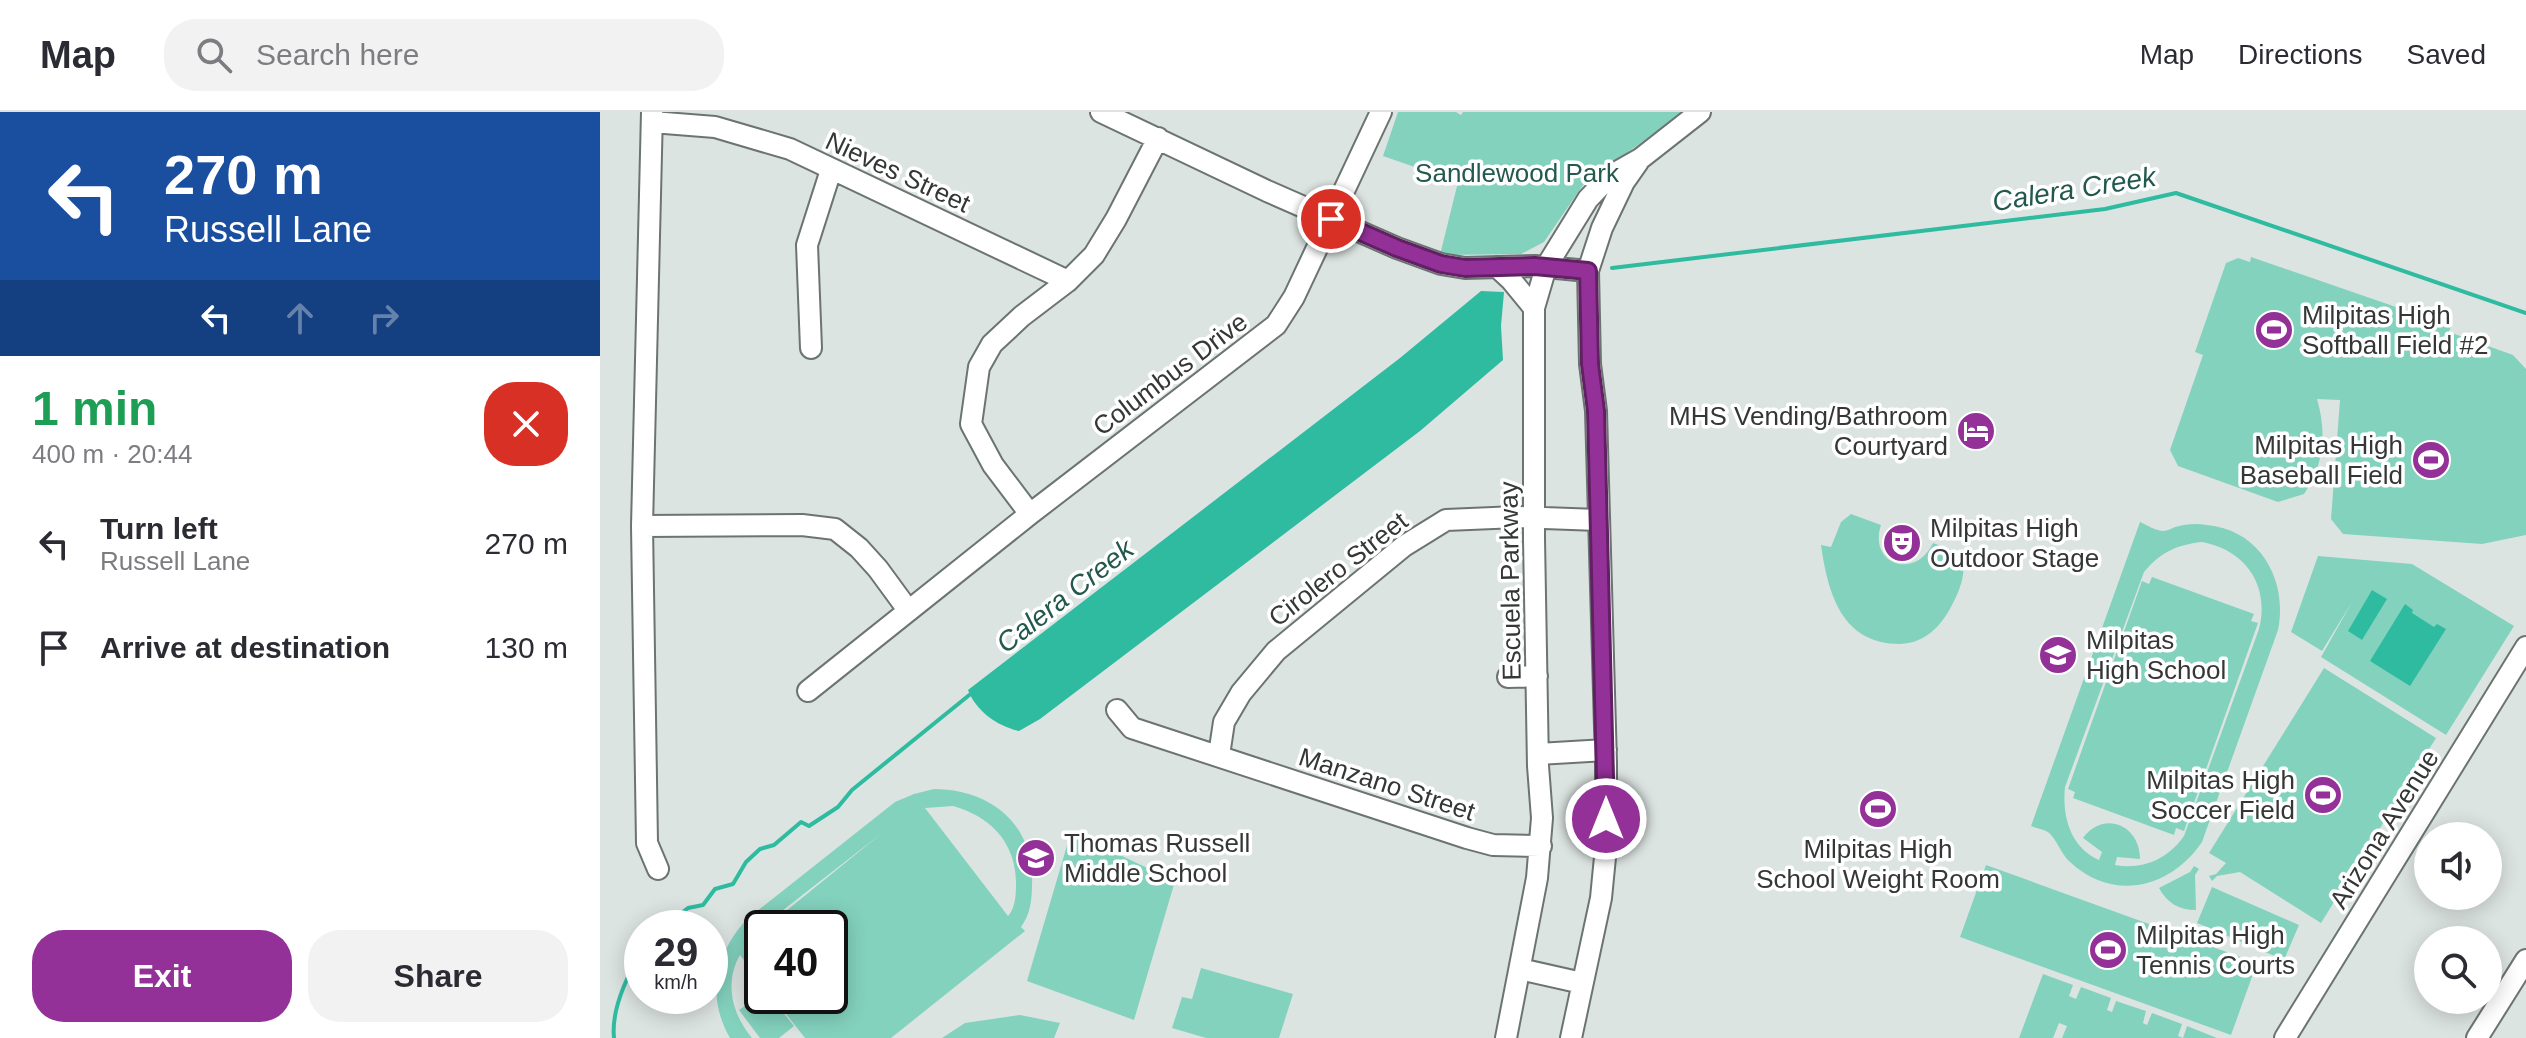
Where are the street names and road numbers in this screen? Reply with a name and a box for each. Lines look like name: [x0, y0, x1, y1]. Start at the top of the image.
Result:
street label: Nieves Street: [821, 125, 976, 219]
street label: Columbus Drive: [1087, 306, 1253, 442]
street label: Escuela Parkway: [1493, 481, 1527, 681]
street label: Cirolero Street: [1263, 505, 1414, 632]
street label: Manzano Street: [1295, 741, 1480, 827]
street label: Arizona Avenue: [2323, 744, 2445, 914]

